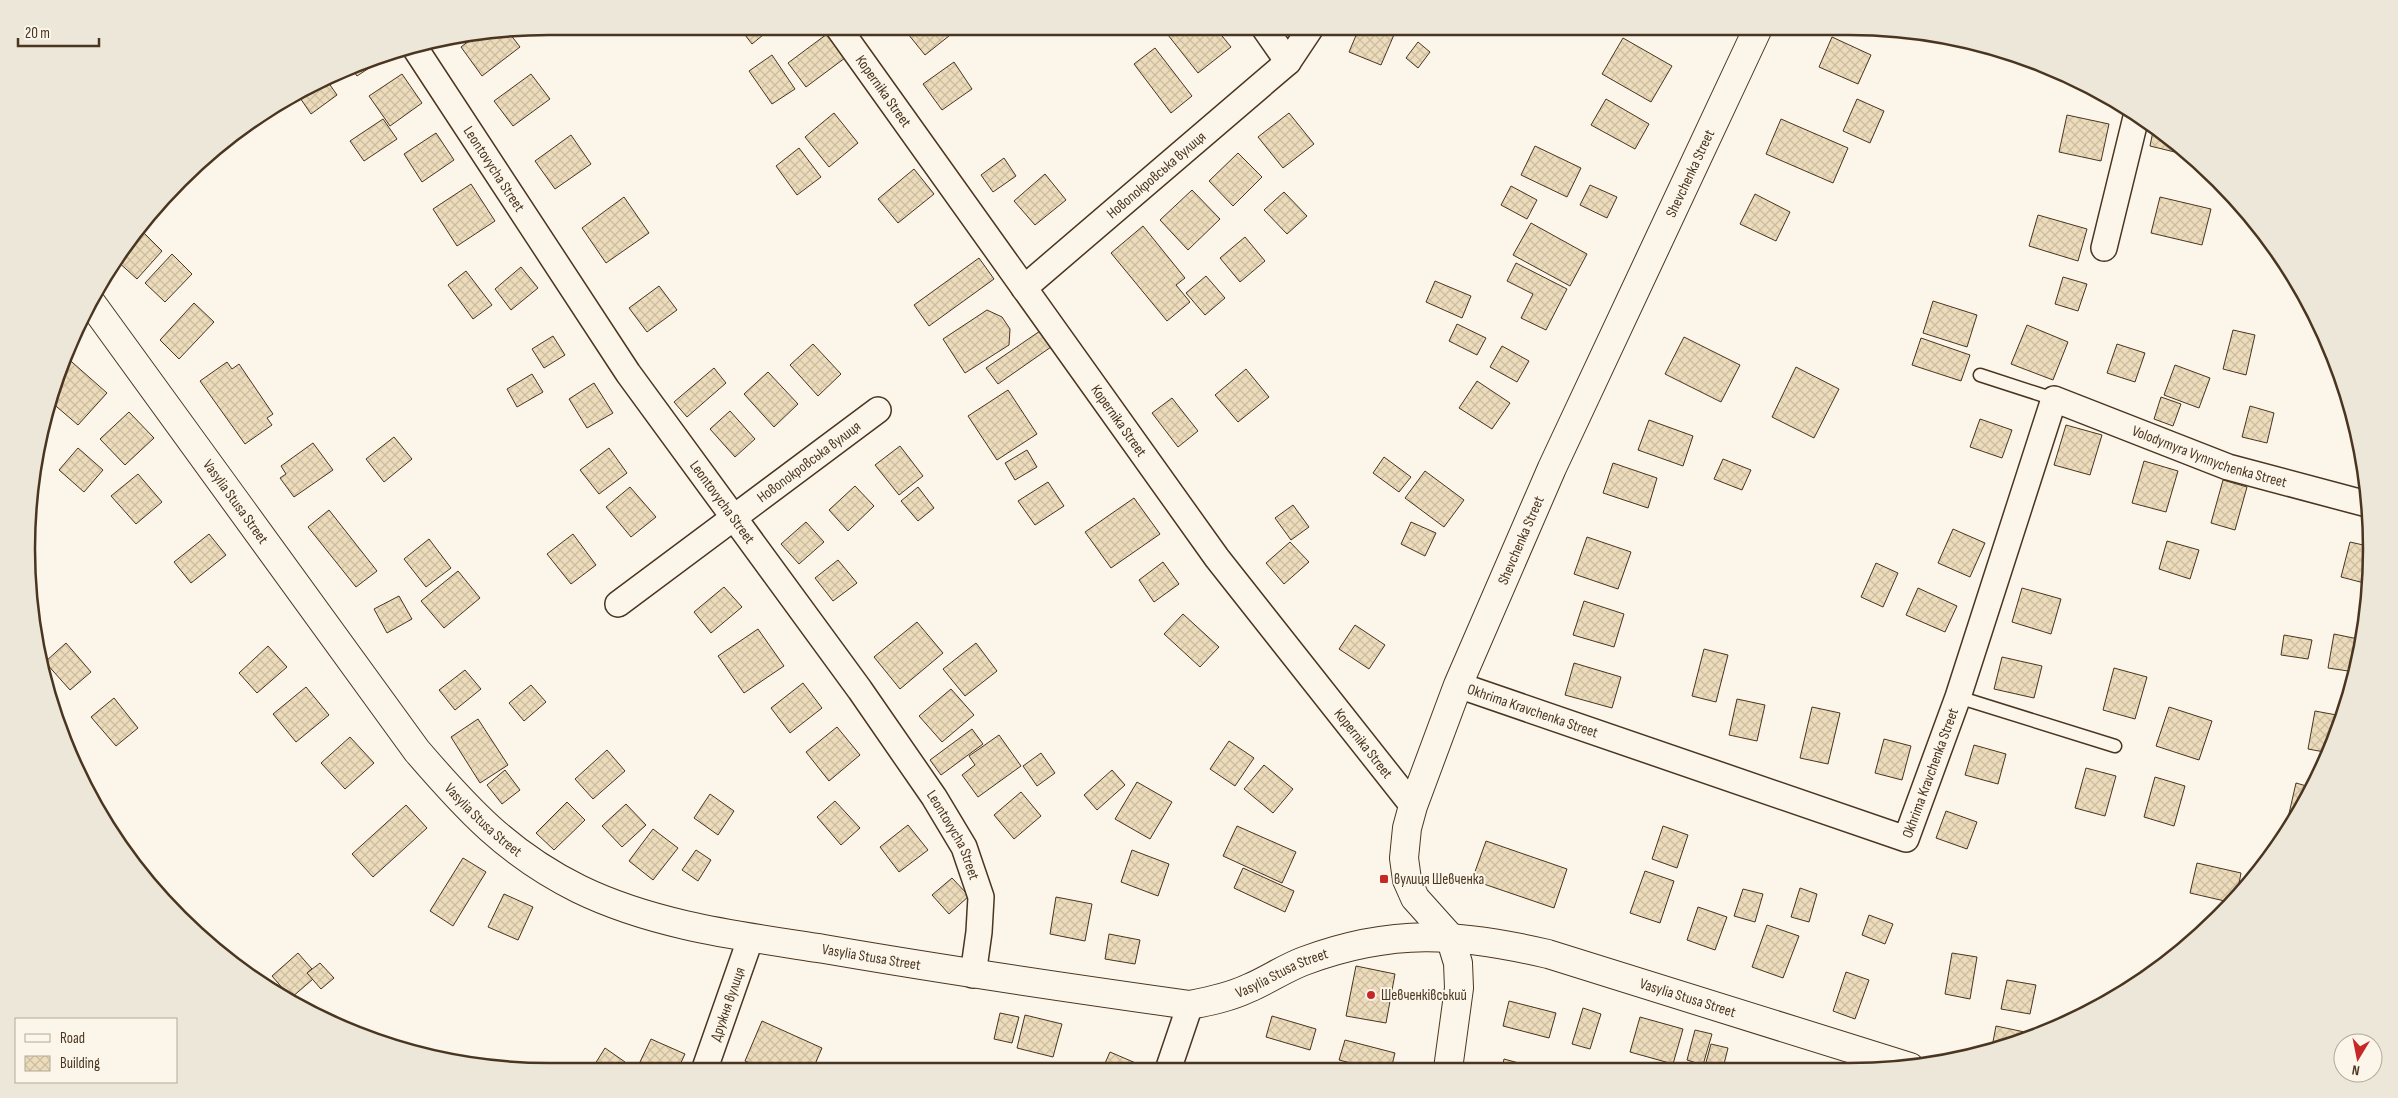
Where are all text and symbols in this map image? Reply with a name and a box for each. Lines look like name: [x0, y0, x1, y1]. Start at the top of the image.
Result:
scale bar: [18, 15, 99, 47]
text: 20 m: [25, 24, 50, 43]
street label: Kopernika Street: [851, 51, 916, 131]
street label: Leontovycha Street: [459, 122, 529, 216]
street label: Shevchenka Street: [1661, 126, 1719, 221]
street label: Новопокровська вулиця: [1103, 127, 1210, 223]
street label: Kopernika Street: [1087, 381, 1151, 461]
street label: Новопокровська вулиця: [753, 417, 865, 507]
street label: Volodymyra Vynnychenka Street: [2129, 421, 2289, 492]
street label: Vasylia Stusa Street: [199, 456, 273, 548]
street label: Leontovycha Street: [686, 457, 759, 548]
street label: Shevchenka Street: [1493, 493, 1548, 588]
street label: Okhrima Kravchenka Street: [1465, 679, 1601, 742]
street label: Kopernika Street: [1330, 704, 1397, 783]
street label: Okhrima Kravchenka Street: [1898, 705, 1963, 841]
street label: Vasylia Stusa Street: [440, 779, 526, 861]
street label: Leontovycha Street: [923, 786, 984, 883]
place label: вулиця Шевченка: [1394, 870, 1484, 889]
marker: вулиця Шевченка: [1378, 873, 1390, 885]
street label: Vasylia Stusa Street: [821, 939, 922, 974]
street label: Vasylia Stusa Street: [1233, 944, 1331, 1002]
street label: Дружня вулиця: [706, 964, 749, 1044]
street label: Vasylia Stusa Street: [1637, 974, 1739, 1022]
place label: Шевченківський: [1381, 986, 1467, 1005]
marker: Шевченківський: [1365, 989, 1377, 1001]
legend: [15, 1018, 178, 1083]
text: Road: [60, 1029, 85, 1048]
north arrow: [2333, 1033, 2383, 1083]
text: Building: [60, 1054, 100, 1073]
text: N: [2351, 1061, 2361, 1079]

